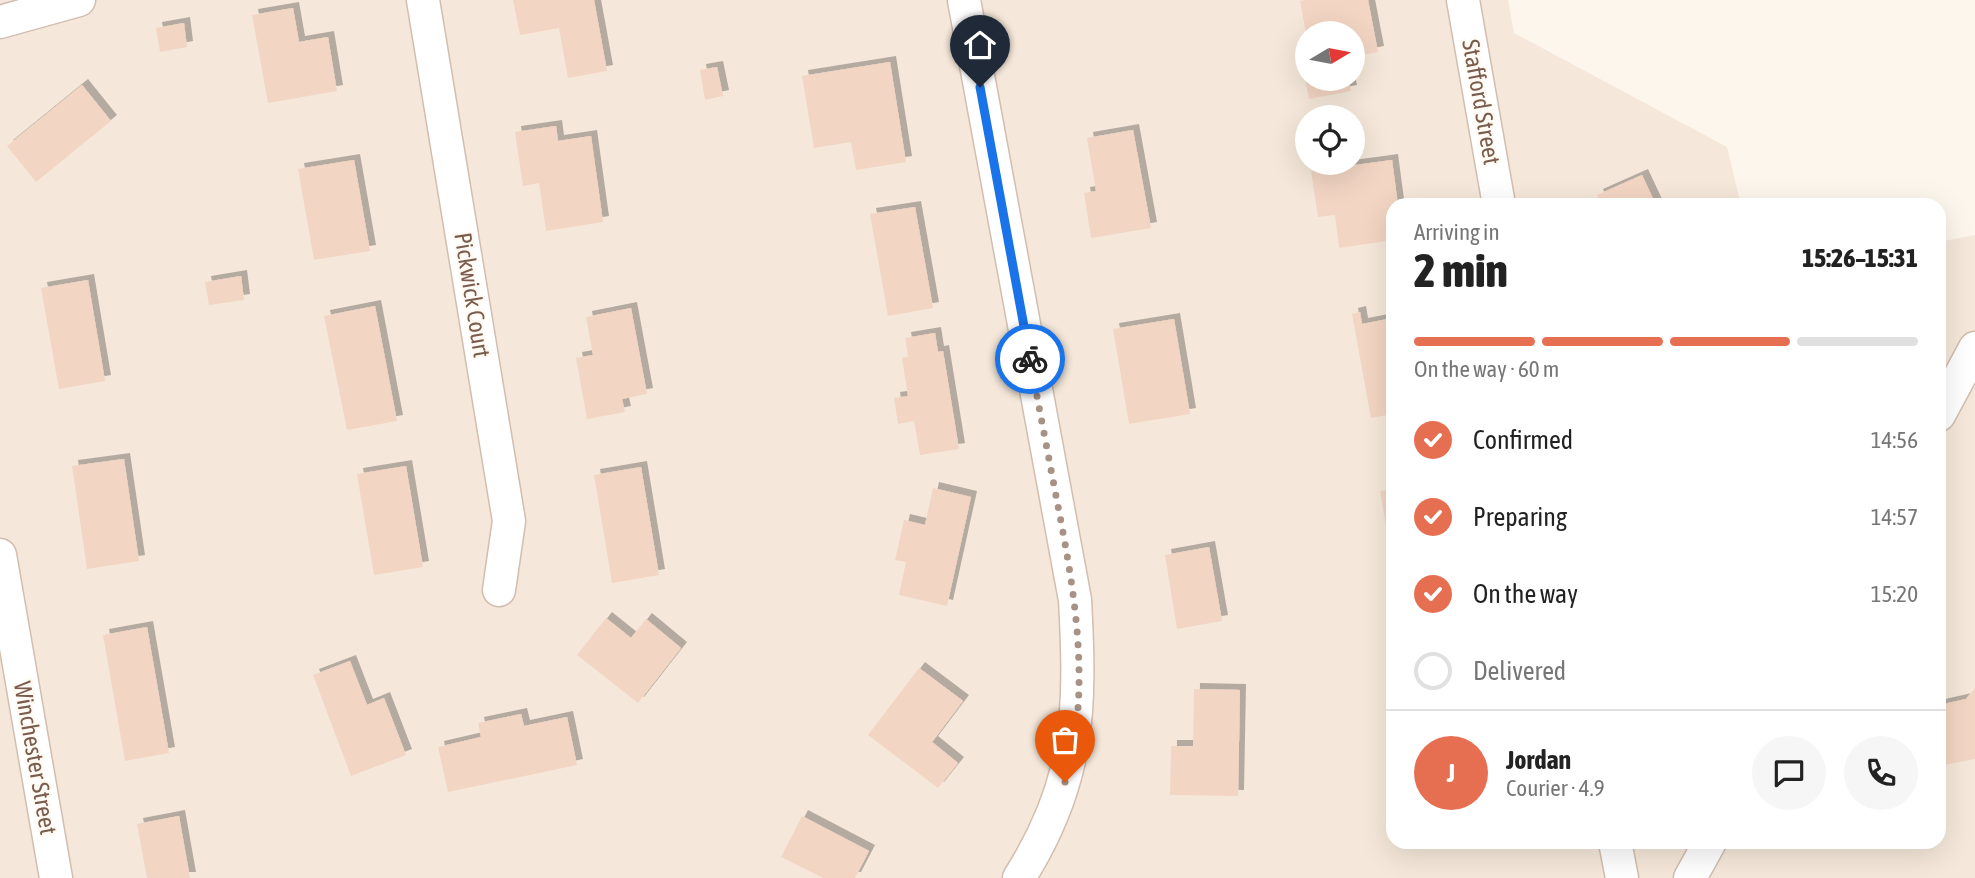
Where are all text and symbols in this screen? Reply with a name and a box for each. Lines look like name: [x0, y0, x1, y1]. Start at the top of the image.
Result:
pin: [950, 15, 1010, 87]
north arrow: [1295, 21, 1365, 91]
map controls: [1295, 21, 1365, 175]
icon: home: [961, 26, 999, 64]
street label: Stafford Street: [1457, 37, 1506, 167]
button: locate: [1295, 105, 1365, 175]
text: Arriving in: [1414, 219, 1500, 245]
street label: Pickwick Court: [449, 230, 496, 359]
text: 15:26–15:31: [1802, 243, 1918, 273]
text: 2 min: [1414, 244, 1508, 297]
courier: [995, 324, 1065, 394]
icon: bike: [1011, 340, 1049, 378]
text: On the way · 60 m: [1414, 356, 1559, 382]
icon: check: [1414, 421, 1452, 459]
text: Confirmed: [1473, 425, 1573, 455]
text: 14:56: [1871, 427, 1918, 453]
icon: check: [1414, 498, 1452, 536]
text: Preparing: [1473, 502, 1567, 532]
text: 14:57: [1871, 504, 1918, 530]
icon: check: [1414, 575, 1452, 613]
text: On the way: [1473, 579, 1578, 609]
text: 15:20: [1871, 581, 1918, 607]
text: Delivered: [1473, 656, 1566, 686]
street label: Winchester Street: [9, 679, 62, 837]
pin: [1035, 710, 1095, 782]
icon: bag: [1046, 721, 1084, 759]
button: chat: [1752, 736, 1826, 810]
button: phone: [1844, 736, 1918, 810]
text: Jordan: [1506, 745, 1571, 775]
text: J: [1447, 758, 1455, 788]
text: Courier · 4.9: [1506, 775, 1605, 801]

